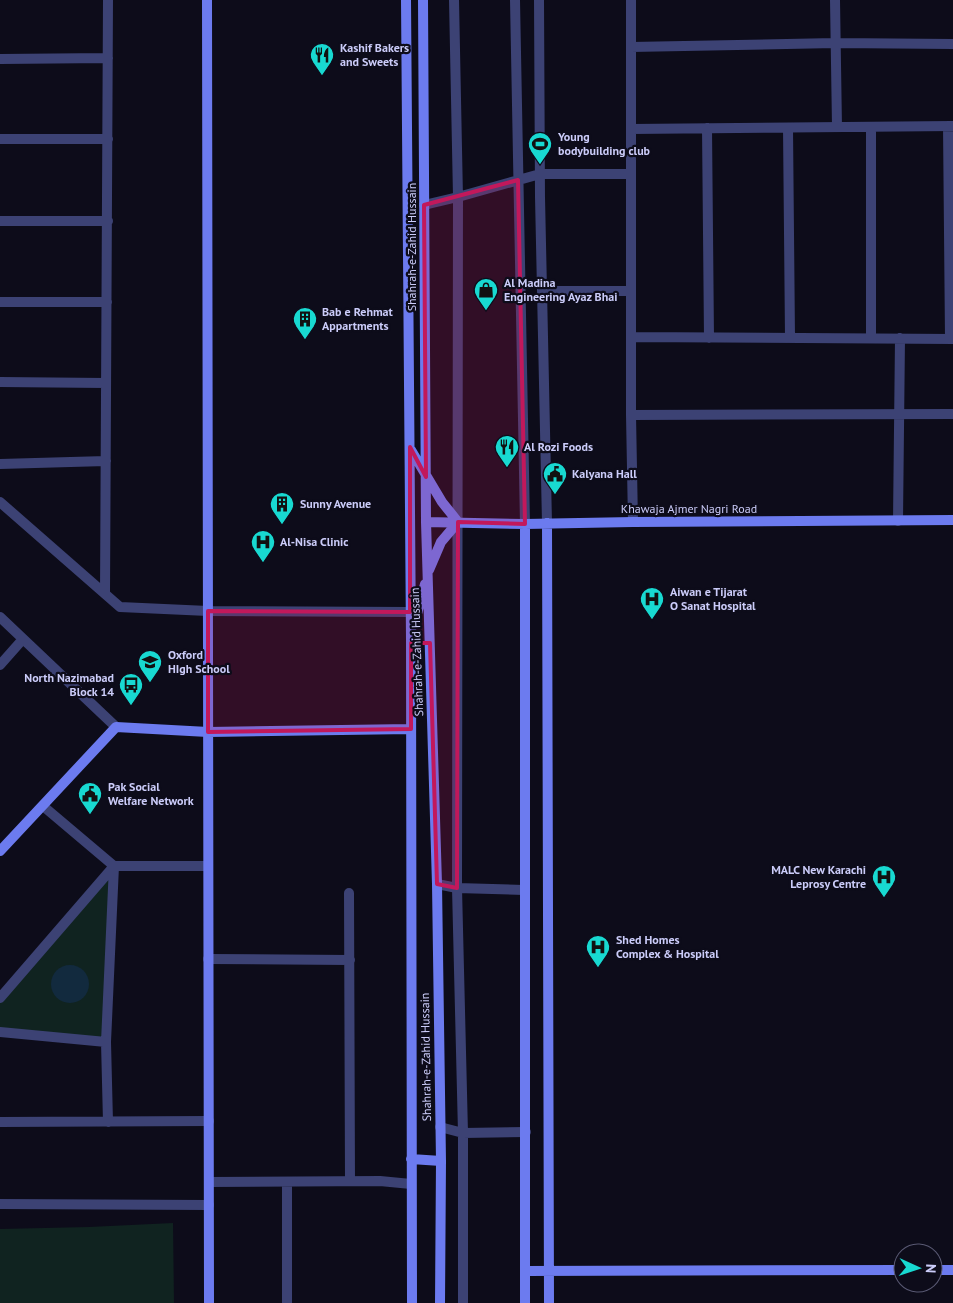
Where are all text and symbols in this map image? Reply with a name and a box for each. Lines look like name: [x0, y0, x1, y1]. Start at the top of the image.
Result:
place label: Kashif Bakers and Sweets: [340, 40, 409, 69]
restaurant icon: Kashif Bakers and Sweets: [309, 42, 335, 76]
place label: Young bodybuilding club: [557, 129, 651, 158]
sports icon: Young bodybuilding club: [527, 131, 553, 165]
street label: Shahrah-e-Zahid Hussain: [404, 183, 419, 311]
place label: Al Madina Engineering Ayaz Bhai: [504, 275, 617, 304]
shop icon: Al Madina Engineering Ayaz Bhai: [473, 277, 499, 311]
place label: Bab e Rehmat Appartments: [322, 304, 394, 333]
building icon: Bab e Rehmat Appartments: [292, 306, 318, 340]
restaurant icon: Al Rozi Foods: [494, 434, 520, 468]
place label: Al Rozi Foods: [524, 439, 593, 454]
public building icon: Kalyana Hall: [542, 461, 568, 495]
place label: Kalyana Hall: [572, 466, 637, 481]
building icon: Sunny Avenue: [269, 491, 295, 525]
place label: Sunny Avenue: [300, 496, 371, 511]
street label: Khawaja Ajmer Nagri Road: [621, 501, 757, 516]
hospital icon: Al-Nisa Clinic: [250, 529, 276, 563]
place label: Al-Nisa Clinic: [280, 534, 349, 549]
place label: Aiwan e Tijarat O Sanat Hospital: [670, 584, 756, 613]
hospital icon: Aiwan e Tijarat O Sanat Hospital: [639, 586, 665, 620]
street label: Shahrah-e-Zahid Hussain: [407, 587, 426, 717]
place label: Oxford HIgh School: [168, 647, 230, 676]
school or university icon: Oxford HIgh School: [137, 649, 163, 683]
place label: North Nazimabad Block 14: [24, 670, 114, 699]
bus stop icon: North Nazimabad Block 14: [118, 672, 144, 706]
place label: Pak Social Welfare Network: [108, 779, 194, 808]
public building icon: Pak Social Welfare Network: [77, 781, 103, 815]
place label: MALC New Karachi Leprosy Centre: [771, 862, 866, 891]
hospital icon: MALC New Karachi Leprosy Centre: [871, 864, 897, 898]
place label: Shed Homes Complex & Hospital: [616, 932, 719, 961]
hospital icon: Shed Homes Complex & Hospital: [585, 934, 611, 968]
street label: Shahrah-e-Zahid Hussain: [417, 993, 434, 1121]
north arrow: [893, 1243, 943, 1293]
text: N: [922, 1264, 940, 1274]

